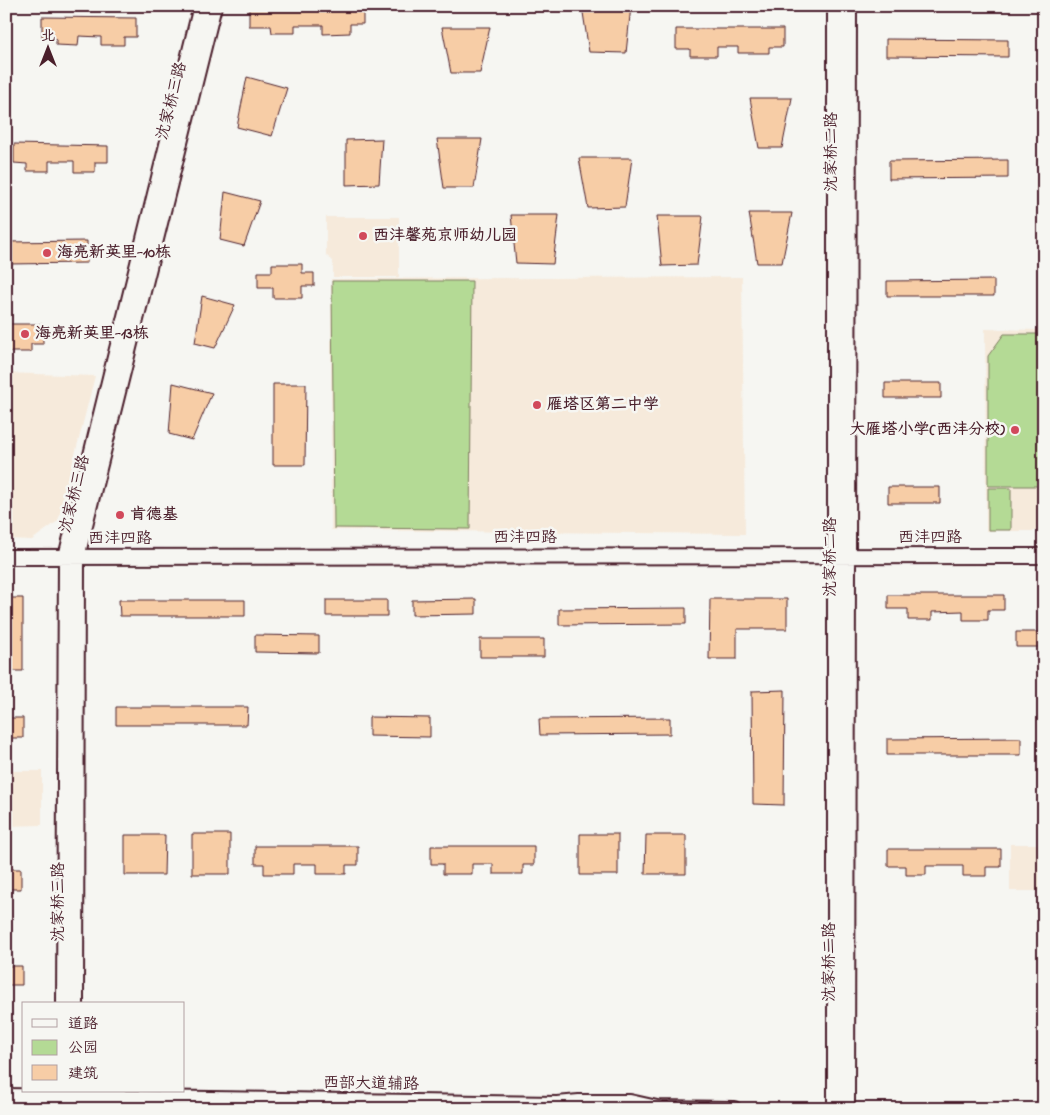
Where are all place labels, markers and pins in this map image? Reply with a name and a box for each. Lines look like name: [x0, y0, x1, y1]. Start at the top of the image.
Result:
place label: 西沣馨苑京师幼儿园: [373, 224, 517, 248]
marker: 西沣馨苑京师幼儿园: [357, 230, 369, 242]
place label: 海亮新英里-10栋: [57, 241, 171, 265]
marker: 海亮新英里-10栋: [41, 247, 53, 259]
place label: 海亮新英里-13栋: [35, 322, 149, 346]
marker: 海亮新英里-13栋: [19, 328, 31, 340]
place label: 雁塔区第二中学: [547, 393, 659, 417]
marker: 雁塔区第二中学: [531, 399, 543, 411]
place label: 大雁塔小学(西沣分校): [850, 418, 1005, 442]
marker: 大雁塔小学(西沣分校): [1009, 424, 1021, 436]
place label: 肯德基: [130, 503, 178, 527]
marker: 肯德基: [114, 509, 126, 521]

